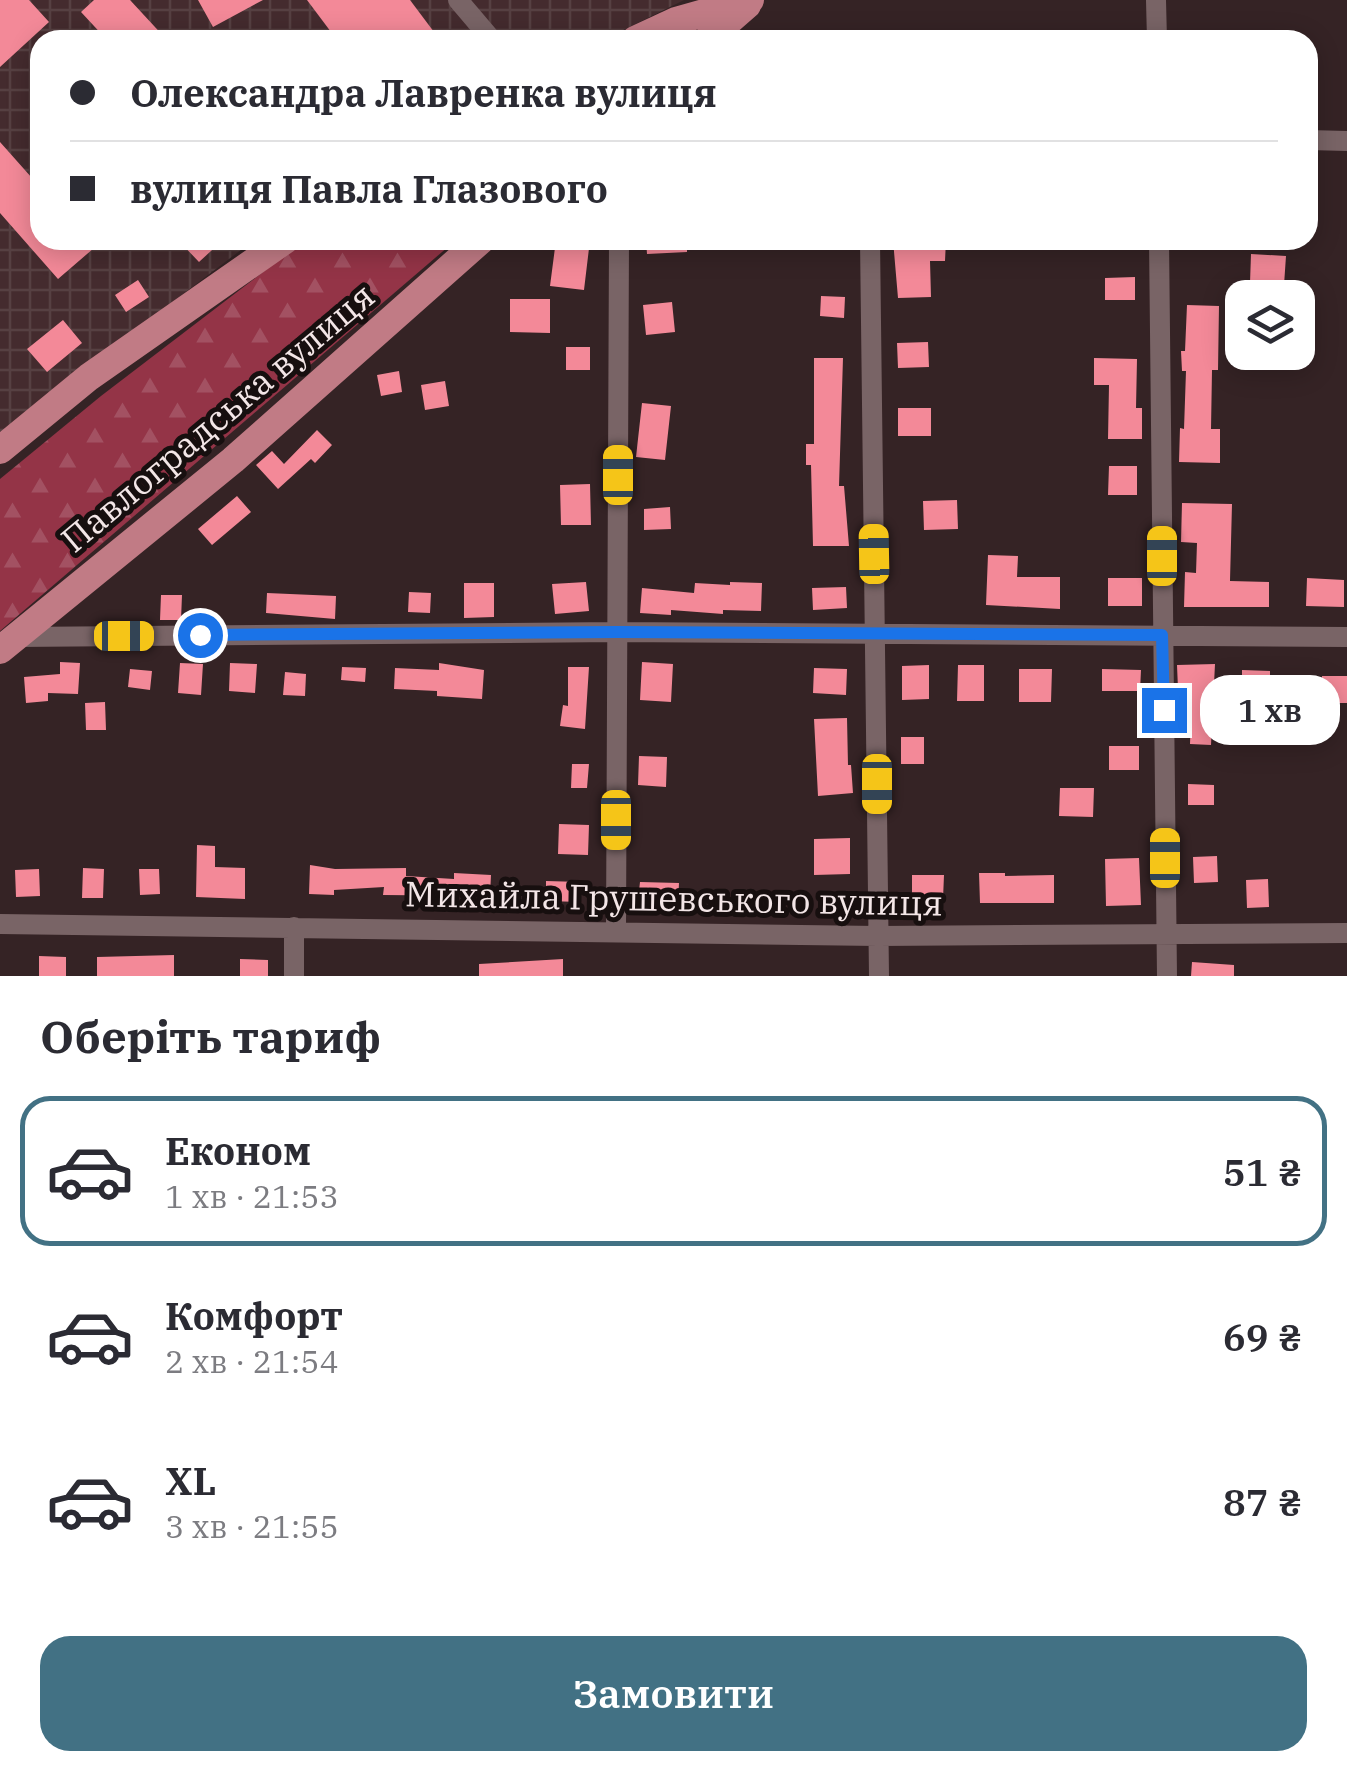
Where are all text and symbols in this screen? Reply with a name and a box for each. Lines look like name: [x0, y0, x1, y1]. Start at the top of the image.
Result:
text: Олександра Лавренка вулиця: [130, 68, 717, 117]
text: вулиця Павла Глазового: [130, 164, 608, 213]
street label: Павлоградська вулиця: [51, 273, 384, 562]
map controls: [1225, 280, 1315, 370]
button: layers: [1225, 280, 1315, 370]
car: [603, 445, 633, 505]
car: [858, 524, 890, 584]
car: [1147, 526, 1177, 586]
route start: [178, 613, 223, 658]
car: [94, 621, 154, 651]
callout: 1 хв: [1199, 675, 1339, 745]
route end: [1142, 688, 1187, 733]
text: 1 хв: [1238, 689, 1302, 731]
car: [862, 754, 892, 814]
car: [601, 790, 631, 850]
car: [1150, 828, 1180, 888]
street label: Михайла Грушевського вулиця: [405, 870, 943, 926]
text: Оберіть тариф: [40, 1007, 381, 1065]
icon: car: [45, 1126, 135, 1216]
text: Економ: [165, 1126, 311, 1175]
text: 51 ₴: [1223, 1147, 1302, 1196]
text: 1 хв · 21:53: [165, 1175, 339, 1217]
icon: car: [45, 1291, 135, 1381]
text: Комфорт: [165, 1291, 343, 1340]
text: 69 ₴: [1223, 1312, 1302, 1361]
text: 2 хв · 21:54: [165, 1340, 339, 1382]
icon: car: [45, 1456, 135, 1546]
text: XL: [165, 1456, 216, 1505]
text: 87 ₴: [1223, 1477, 1302, 1526]
text: 3 хв · 21:55: [165, 1505, 339, 1547]
button: Замовити: [40, 1636, 1307, 1751]

